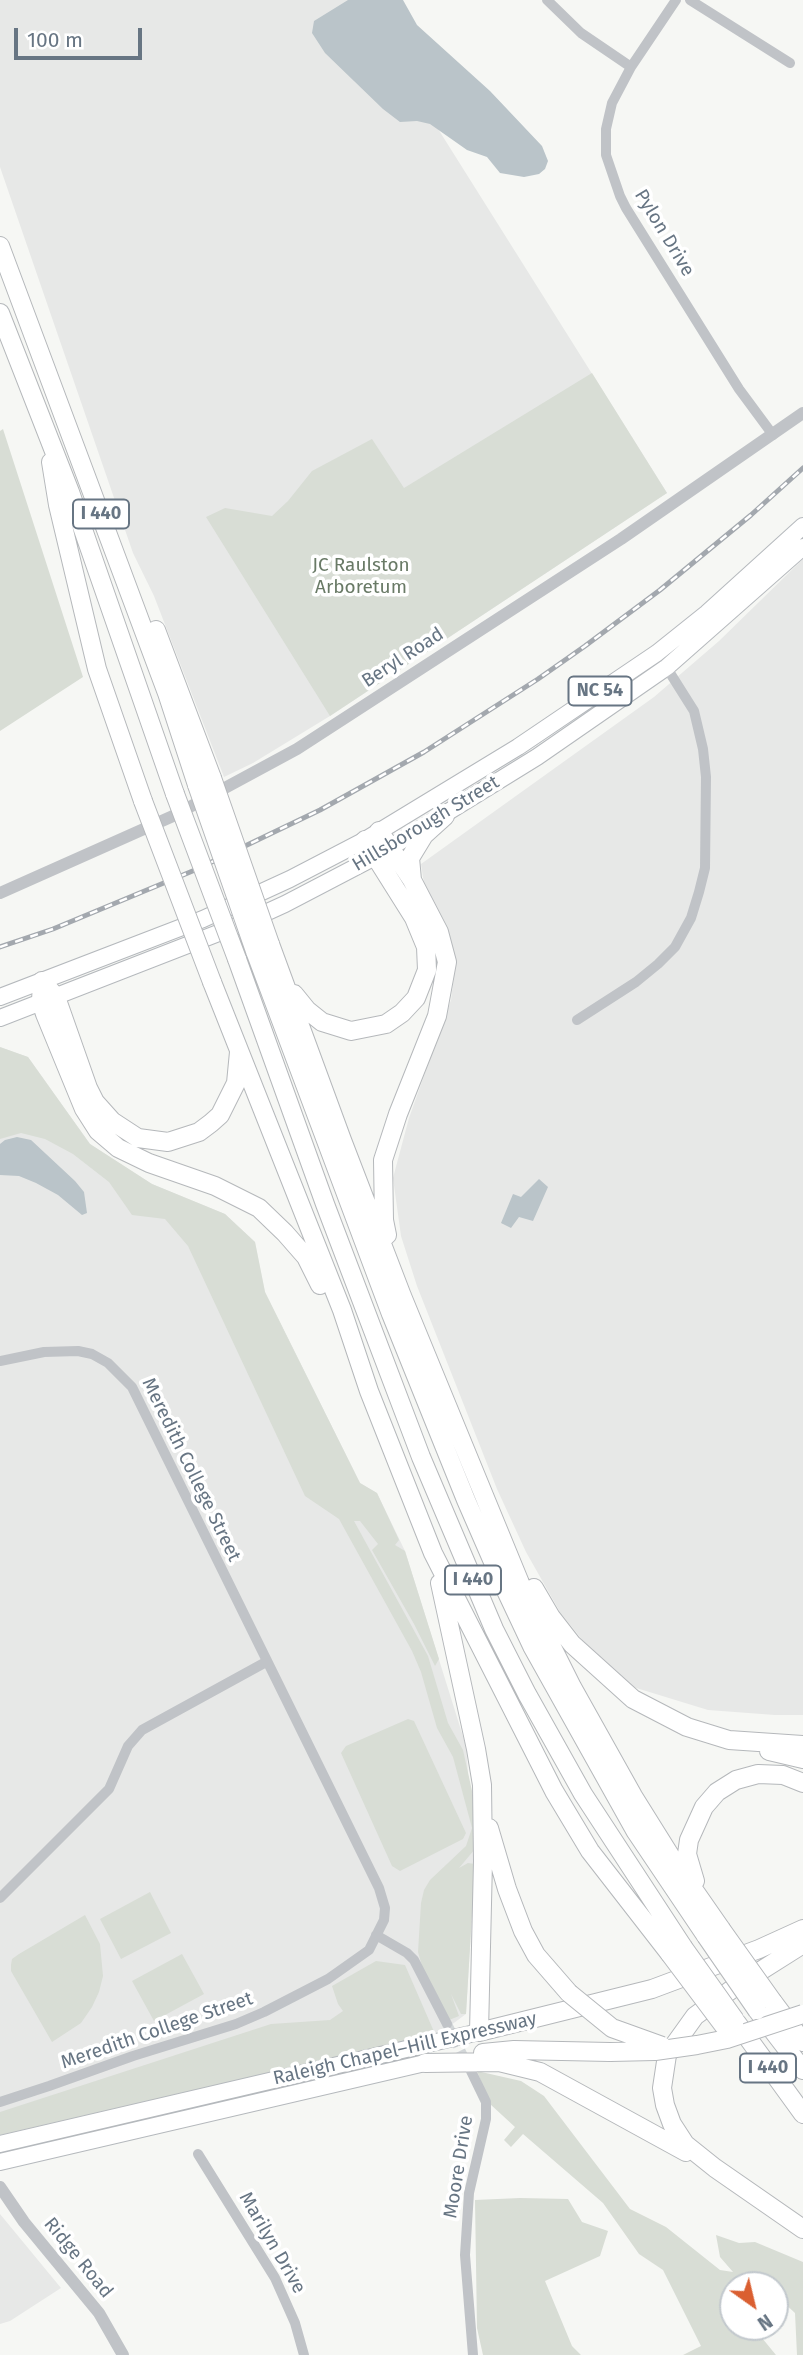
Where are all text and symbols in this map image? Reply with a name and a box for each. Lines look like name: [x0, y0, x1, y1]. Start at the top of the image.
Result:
scale bar: [18, 14, 145, 58]
text: 100 m: [27, 27, 83, 53]
street label: Pylon Drive: [629, 185, 699, 281]
road number: I 440: [73, 500, 129, 528]
park label: JC Raulston Arboretum: [312, 555, 410, 599]
street label: Beryl Road: [358, 623, 448, 693]
road number: NC 54: [568, 676, 632, 706]
street label: Hillsborough Street: [348, 771, 504, 877]
street label: Meredith College Street: [137, 1375, 245, 1565]
road number: I 440: [445, 1566, 501, 1595]
street label: Meredith College Street: [58, 1987, 256, 2075]
street label: Raleigh Chapel–Hill Expressway: [271, 2008, 539, 2090]
road number: I 440: [740, 2054, 796, 2082]
street label: Moore Drive: [440, 2114, 478, 2220]
street label: Marilyn Drive: [234, 2188, 310, 2298]
street label: Ridge Road: [39, 2213, 117, 2303]
north arrow: [719, 2271, 789, 2341]
text: N: [753, 2309, 777, 2335]

